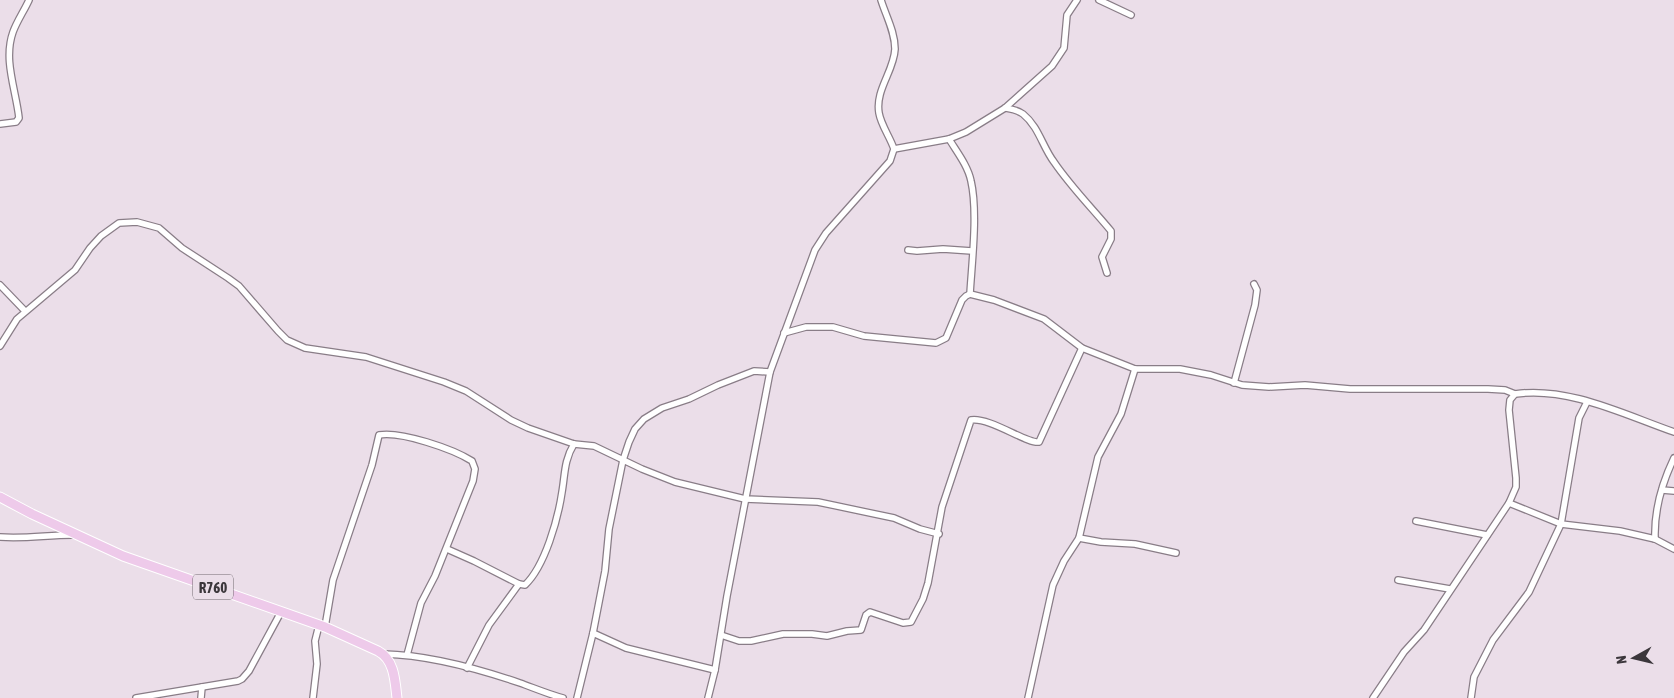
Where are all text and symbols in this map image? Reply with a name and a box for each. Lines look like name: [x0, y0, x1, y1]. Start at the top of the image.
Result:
road number: R760: [193, 574, 233, 600]
north arrow: [1609, 633, 1659, 683]
text: N: [1613, 655, 1630, 665]

